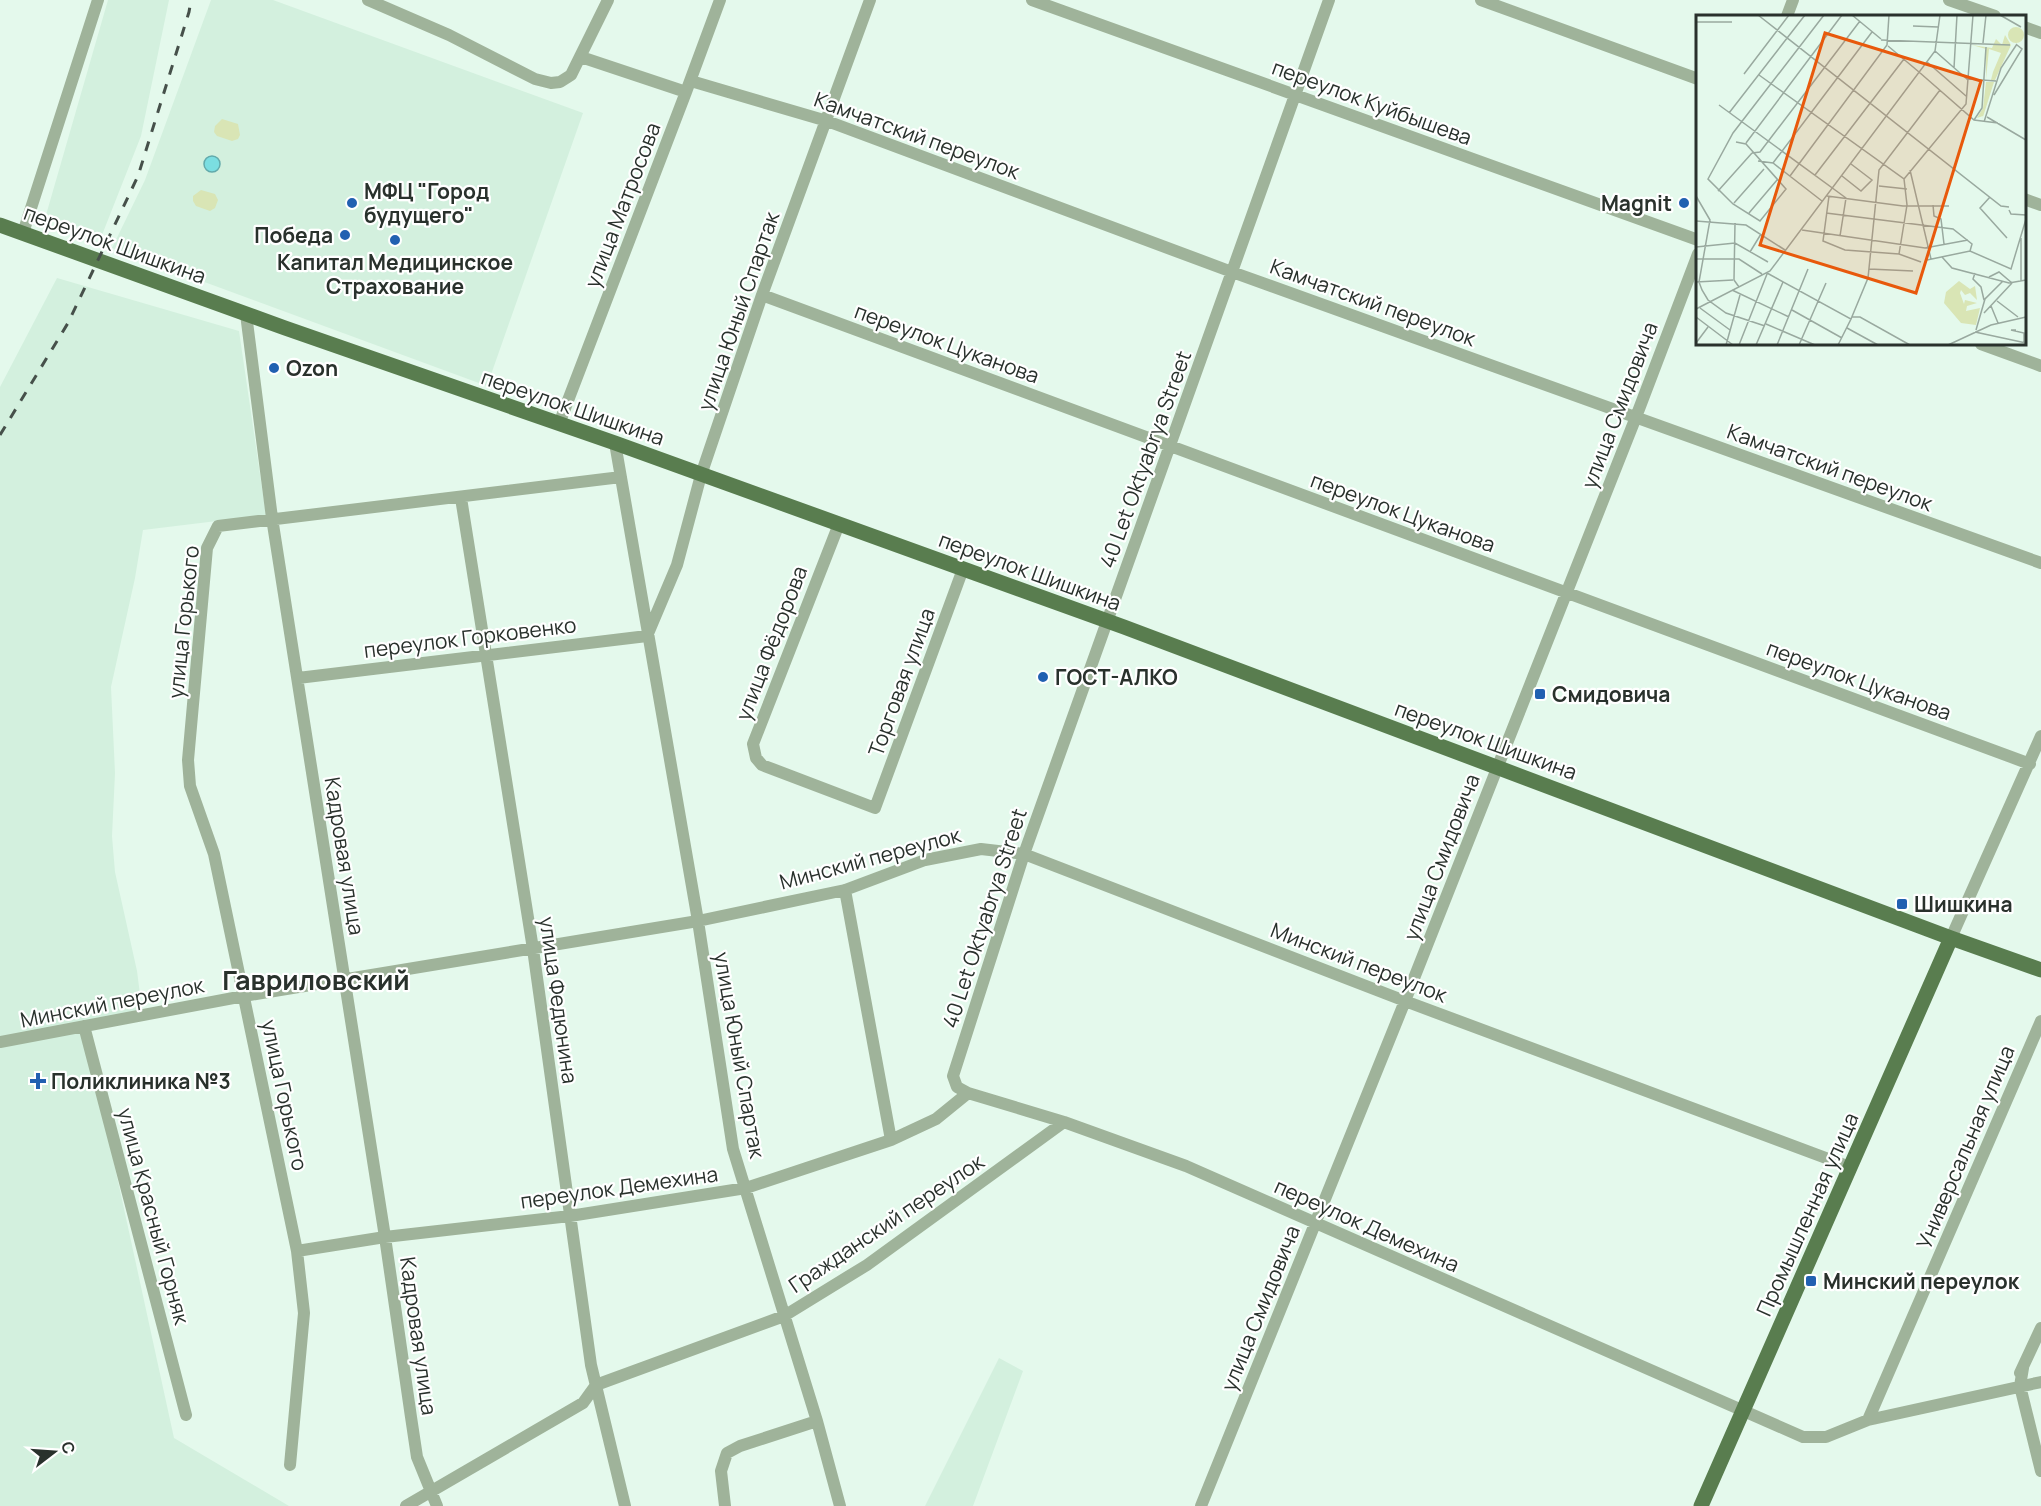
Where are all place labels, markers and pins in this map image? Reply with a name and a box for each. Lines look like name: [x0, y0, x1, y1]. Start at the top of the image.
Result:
place label: МФЦ "Город будущего": [364, 177, 489, 229]
place label: Magnit: [1601, 189, 1672, 217]
marker: МФЦ "Город будущего": [345, 196, 359, 210]
marker: Magnit: [1677, 196, 1691, 210]
place label: Победа: [254, 221, 333, 249]
marker: Победа: [338, 228, 352, 242]
marker: Капитал Медицинское Страхование: [388, 233, 402, 247]
place label: Капитал Медицинское Страхование: [277, 248, 513, 300]
place label: Ozon: [286, 354, 338, 382]
marker: Ozon: [267, 361, 281, 375]
place label: ГОСТ-АЛКО: [1055, 663, 1178, 691]
marker: ГОСТ-АЛКО: [1036, 670, 1050, 684]
place label: Смидовича: [1552, 680, 1670, 708]
marker: Смидовича: [1533, 687, 1547, 701]
place label: Шишкина: [1914, 890, 2012, 918]
marker: Шишкина: [1895, 897, 1909, 911]
place label: Поликлиника №3: [51, 1067, 231, 1095]
marker: Поликлиника №3: [29, 1072, 47, 1090]
place label: Минский переулок: [1823, 1267, 2020, 1295]
marker: Минский переулок: [1804, 1274, 1818, 1288]

